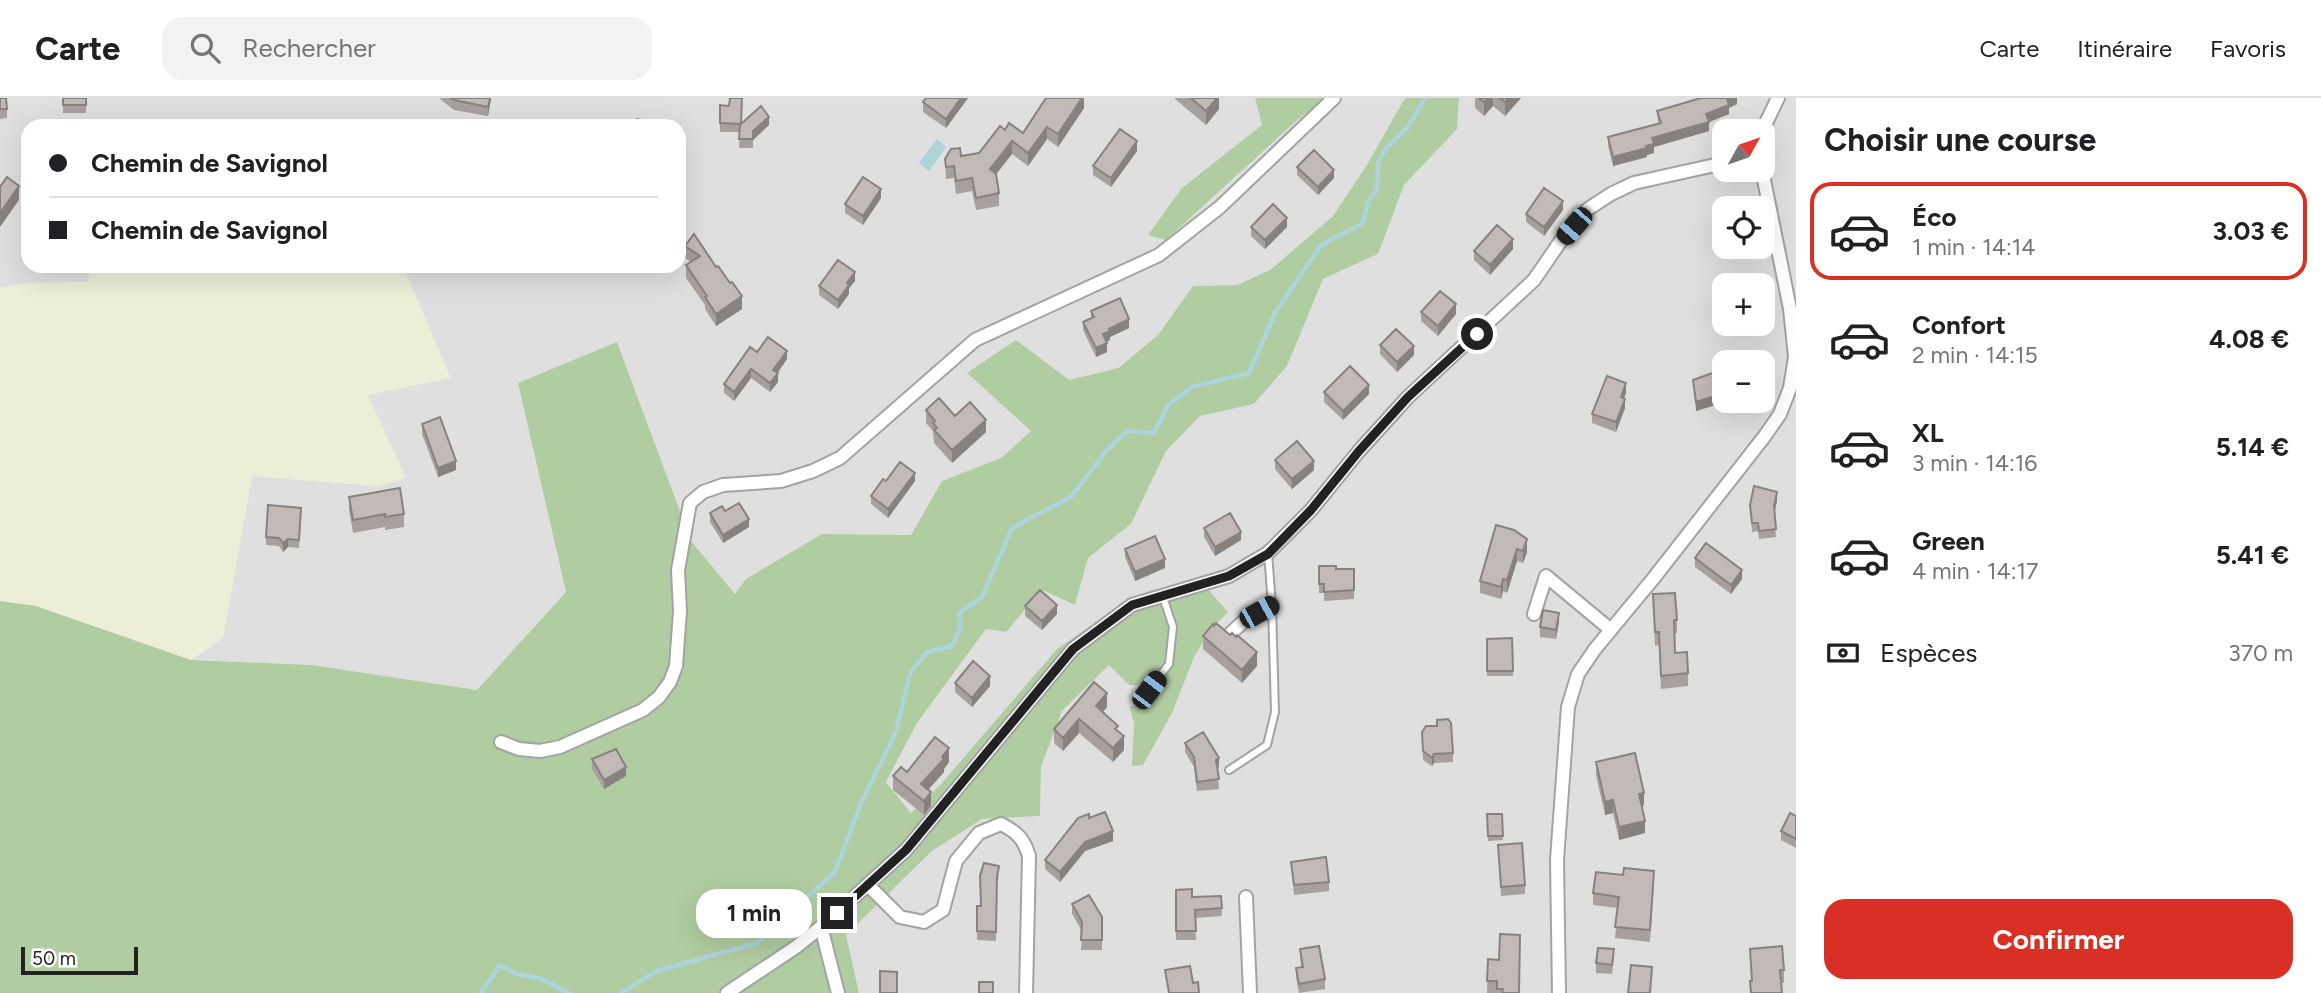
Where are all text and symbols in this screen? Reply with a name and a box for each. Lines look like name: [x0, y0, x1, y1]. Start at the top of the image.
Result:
search box: [162, 17, 652, 80]
text: Carte: [35, 29, 120, 68]
icon: search: [186, 29, 224, 67]
text: Rechercher: [242, 32, 376, 64]
text: Carte: [1979, 34, 2039, 63]
text: Itinéraire: [2077, 34, 2172, 63]
text: Favoris: [2210, 34, 2286, 63]
north arrow: [1712, 119, 1774, 182]
map controls: [1712, 119, 1775, 413]
text: Choisir une course: [1824, 121, 2096, 159]
text: Chemin de Savignol: [91, 147, 328, 179]
button: locate: [1712, 196, 1775, 259]
icon: car: [1828, 200, 1891, 263]
text: Éco: [1912, 201, 1957, 233]
car: [1553, 203, 1596, 249]
text: Chemin de Savignol: [91, 214, 328, 246]
text: 3.03 €: [2213, 215, 2289, 247]
text: 1 min · 14:14: [1912, 233, 2036, 261]
button: +: [1712, 273, 1775, 336]
icon: car: [1828, 308, 1891, 371]
text: Confort: [1912, 309, 2006, 341]
route start: [1461, 318, 1493, 350]
text: 4.08 €: [2209, 323, 2289, 355]
text: 2 min · 14:15: [1912, 341, 2038, 369]
button: −: [1712, 350, 1775, 413]
icon: car: [1828, 416, 1891, 479]
text: XL: [1912, 417, 1944, 449]
text: 5.14 €: [2216, 431, 2289, 463]
text: 3 min · 14:16: [1912, 449, 2037, 477]
icon: car: [1828, 524, 1891, 587]
text: Green: [1912, 525, 1985, 557]
text: 5.41 €: [2216, 539, 2289, 571]
text: 4 min · 14:17: [1912, 557, 2038, 585]
car: [1236, 593, 1283, 631]
icon: cash: [1824, 634, 1862, 672]
text: Espèces: [1880, 637, 1977, 669]
text: 370 m: [2228, 639, 2293, 667]
car: [1128, 667, 1171, 713]
callout: 1 min: [697, 888, 812, 938]
route end: [821, 897, 853, 929]
text: 1 min: [727, 899, 781, 927]
button: Confirmer: [1824, 899, 2293, 979]
scale bar: [21, 944, 138, 976]
text: 50 m: [32, 947, 76, 970]

